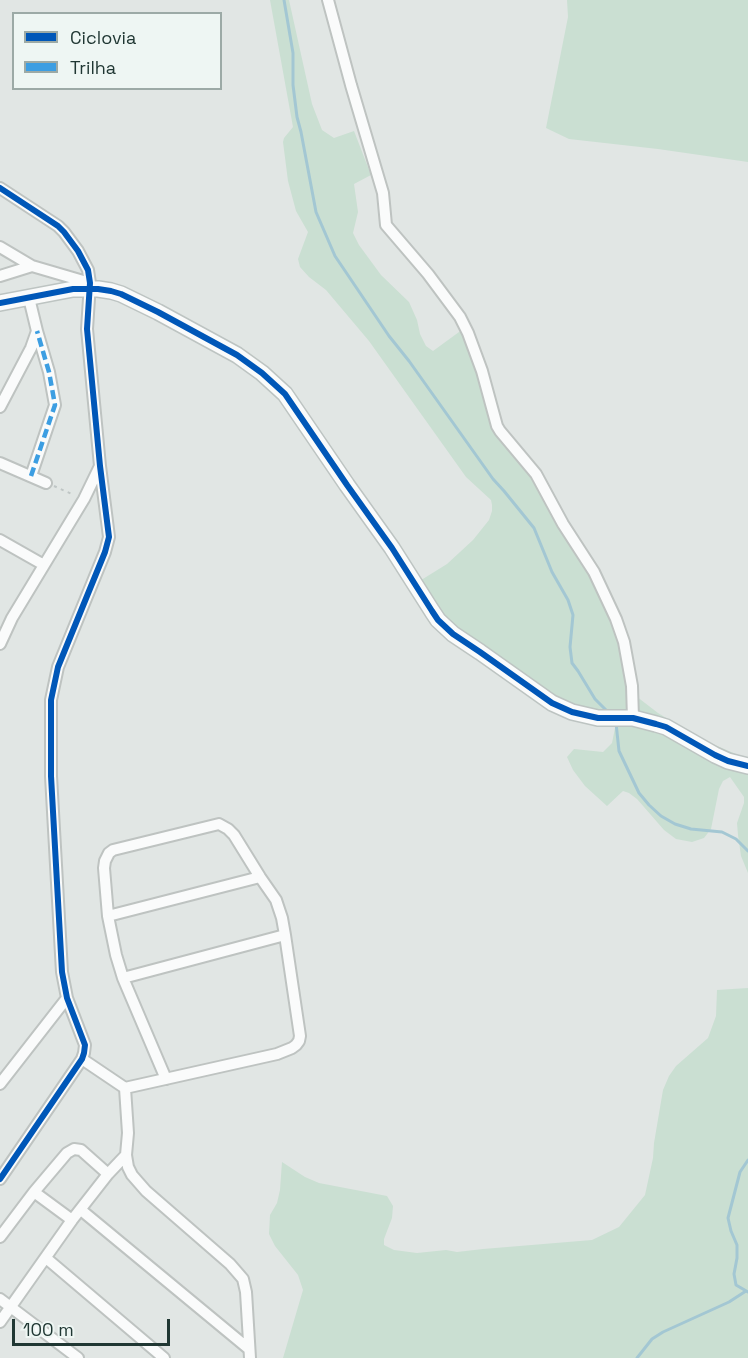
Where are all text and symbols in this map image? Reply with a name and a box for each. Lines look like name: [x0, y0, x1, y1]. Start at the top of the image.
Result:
legend: [12, 12, 222, 90]
text: Ciclovia: [70, 26, 136, 49]
text: Trilha: [70, 56, 116, 79]
scale bar: [15, 1307, 172, 1345]
text: 100 m: [23, 1318, 74, 1341]

